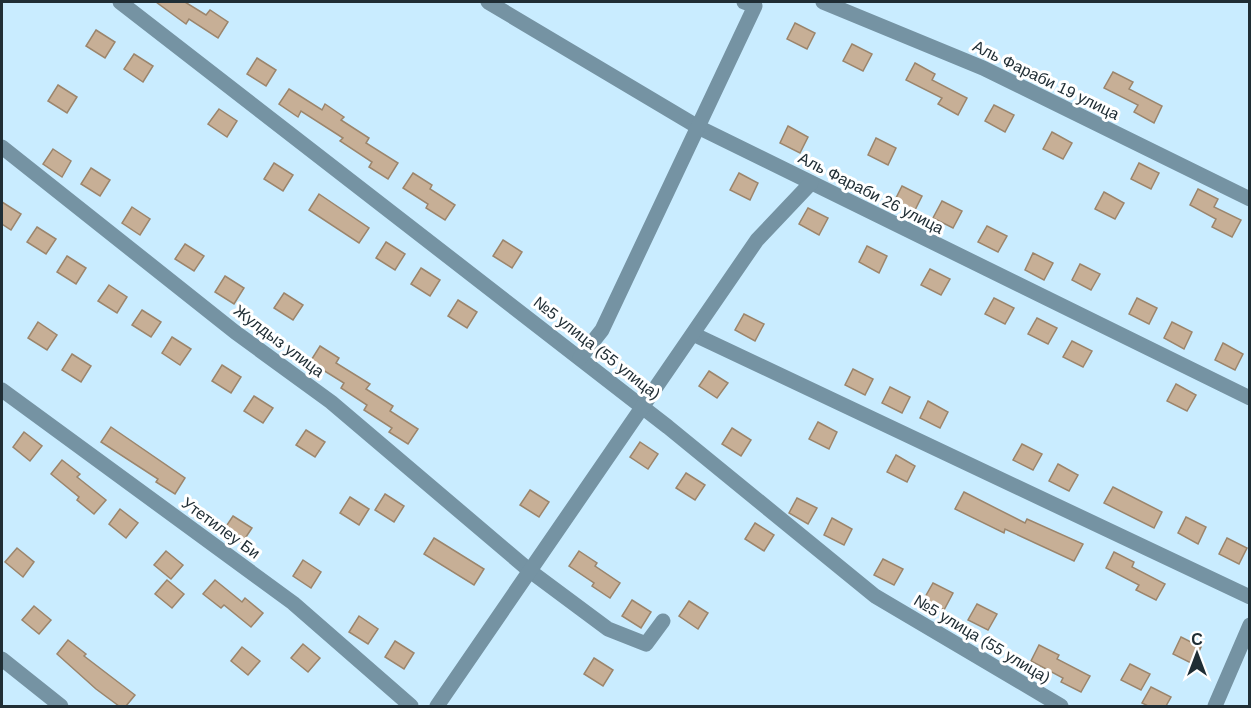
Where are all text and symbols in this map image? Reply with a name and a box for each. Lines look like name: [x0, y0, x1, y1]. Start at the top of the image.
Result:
street label: Аль Фараби 19 улица: [970, 37, 1122, 123]
street label: Аль Фараби 26 улица: [796, 149, 946, 237]
street label: №5 улица (55 улица): [530, 293, 664, 403]
street label: Жулдыз улица: [231, 302, 327, 380]
street label: Утетилеу Би: [179, 494, 263, 562]
street label: №5 улица (55 улица): [911, 592, 1053, 686]
north arrow: [1167, 624, 1227, 684]
text: С: [1191, 631, 1203, 648]

